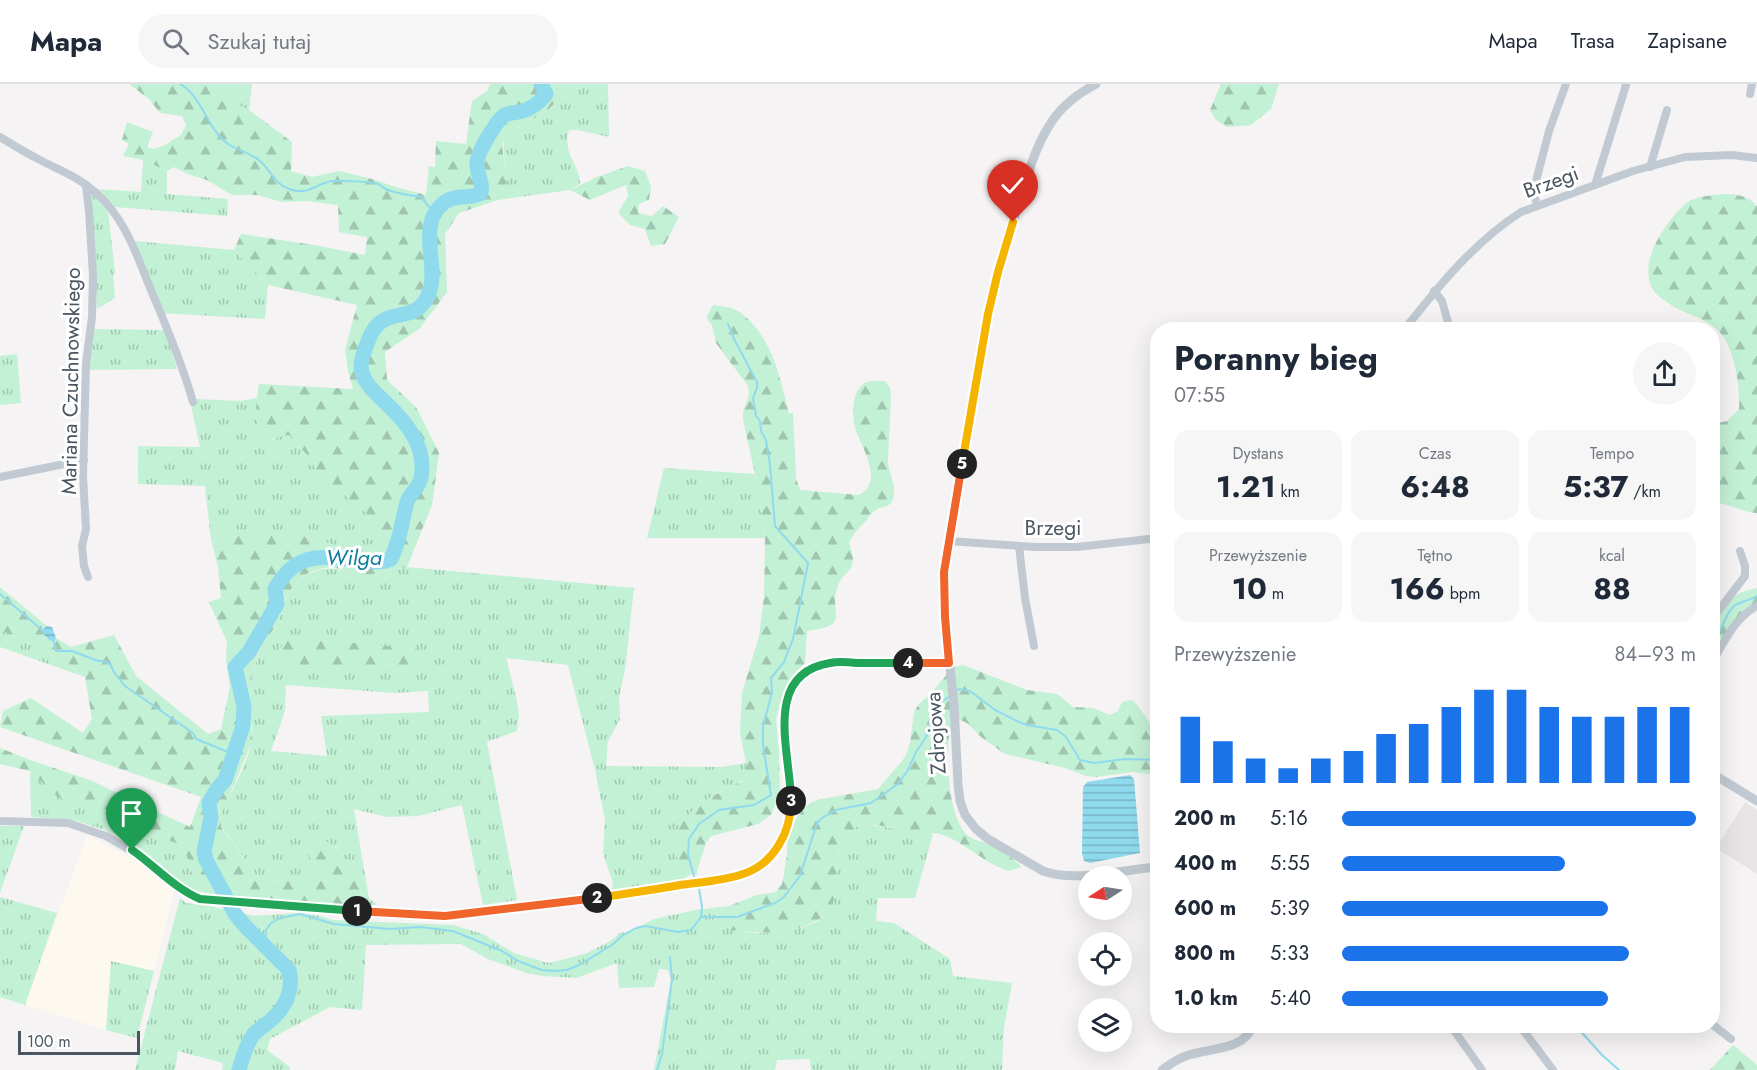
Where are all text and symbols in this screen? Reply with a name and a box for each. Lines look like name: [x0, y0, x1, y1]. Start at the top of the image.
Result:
search box: [138, 14, 558, 68]
text: Mapa: [30, 21, 102, 62]
icon: search: [159, 25, 192, 58]
text: Szukaj tutaj: [207, 25, 311, 57]
text: Mapa: [1488, 26, 1538, 56]
text: Trasa: [1571, 26, 1615, 56]
text: Zapisane: [1648, 26, 1727, 56]
street label: Brzegi: [1519, 158, 1583, 206]
pin: [987, 160, 1038, 222]
icon: check: [996, 169, 1029, 202]
street label: Mariana Czuchnowskiego: [54, 267, 88, 495]
text: Poranny bieg: [1174, 335, 1378, 382]
button: share: [1633, 342, 1696, 405]
text: 07:55: [1174, 381, 1225, 410]
text: Dystans: [1233, 442, 1284, 465]
text: Czas: [1419, 442, 1451, 465]
text: Tempo: [1590, 442, 1634, 465]
pin: 5: [947, 449, 977, 479]
text: 5: [957, 452, 967, 475]
text: 1.21: [1216, 465, 1276, 508]
text: 6:48: [1400, 465, 1470, 508]
text: 5:37: [1563, 465, 1628, 508]
text: km: [1276, 480, 1300, 503]
text: /km: [1628, 480, 1661, 503]
street label: Brzegi: [1024, 513, 1082, 543]
water label: Wilga: [326, 541, 382, 573]
text: Przewyższenie: [1209, 544, 1307, 567]
text: Tętno: [1417, 544, 1453, 567]
text: kcal: [1599, 544, 1625, 567]
text: 10: [1232, 567, 1267, 610]
text: 166: [1390, 567, 1445, 610]
text: 88: [1593, 567, 1631, 610]
text: m: [1267, 582, 1284, 605]
text: bpm: [1445, 582, 1480, 605]
text: Przewyższenie: [1174, 640, 1296, 669]
text: 84–93 m: [1615, 640, 1696, 669]
pin: 4: [893, 648, 923, 678]
text: 4: [902, 651, 914, 674]
street label: Zdrojowa: [918, 691, 954, 775]
pin: 3: [776, 786, 806, 816]
pin: [106, 788, 157, 850]
text: 3: [786, 789, 796, 812]
icon: arrive: [115, 797, 148, 830]
text: 200 m: [1174, 804, 1236, 833]
text: 5:16: [1270, 804, 1308, 833]
text: 400 m: [1174, 849, 1237, 878]
text: 5:55: [1270, 849, 1310, 878]
north arrow: [1078, 866, 1132, 920]
map controls: [1078, 866, 1132, 1052]
pin: 2: [582, 883, 612, 913]
text: 2: [592, 886, 602, 909]
text: 600 m: [1174, 894, 1236, 923]
text: 5:39: [1270, 894, 1310, 923]
pin: 1: [342, 896, 372, 926]
text: 1: [353, 899, 361, 922]
button: locate: [1078, 932, 1132, 986]
text: 800 m: [1174, 939, 1235, 968]
text: 5:33: [1270, 939, 1309, 968]
text: 1.0 km: [1174, 984, 1238, 1013]
text: 5:40: [1270, 984, 1311, 1013]
button: layers: [1078, 998, 1132, 1052]
scale bar: [18, 1028, 140, 1056]
text: 100 m: [27, 1030, 71, 1053]

